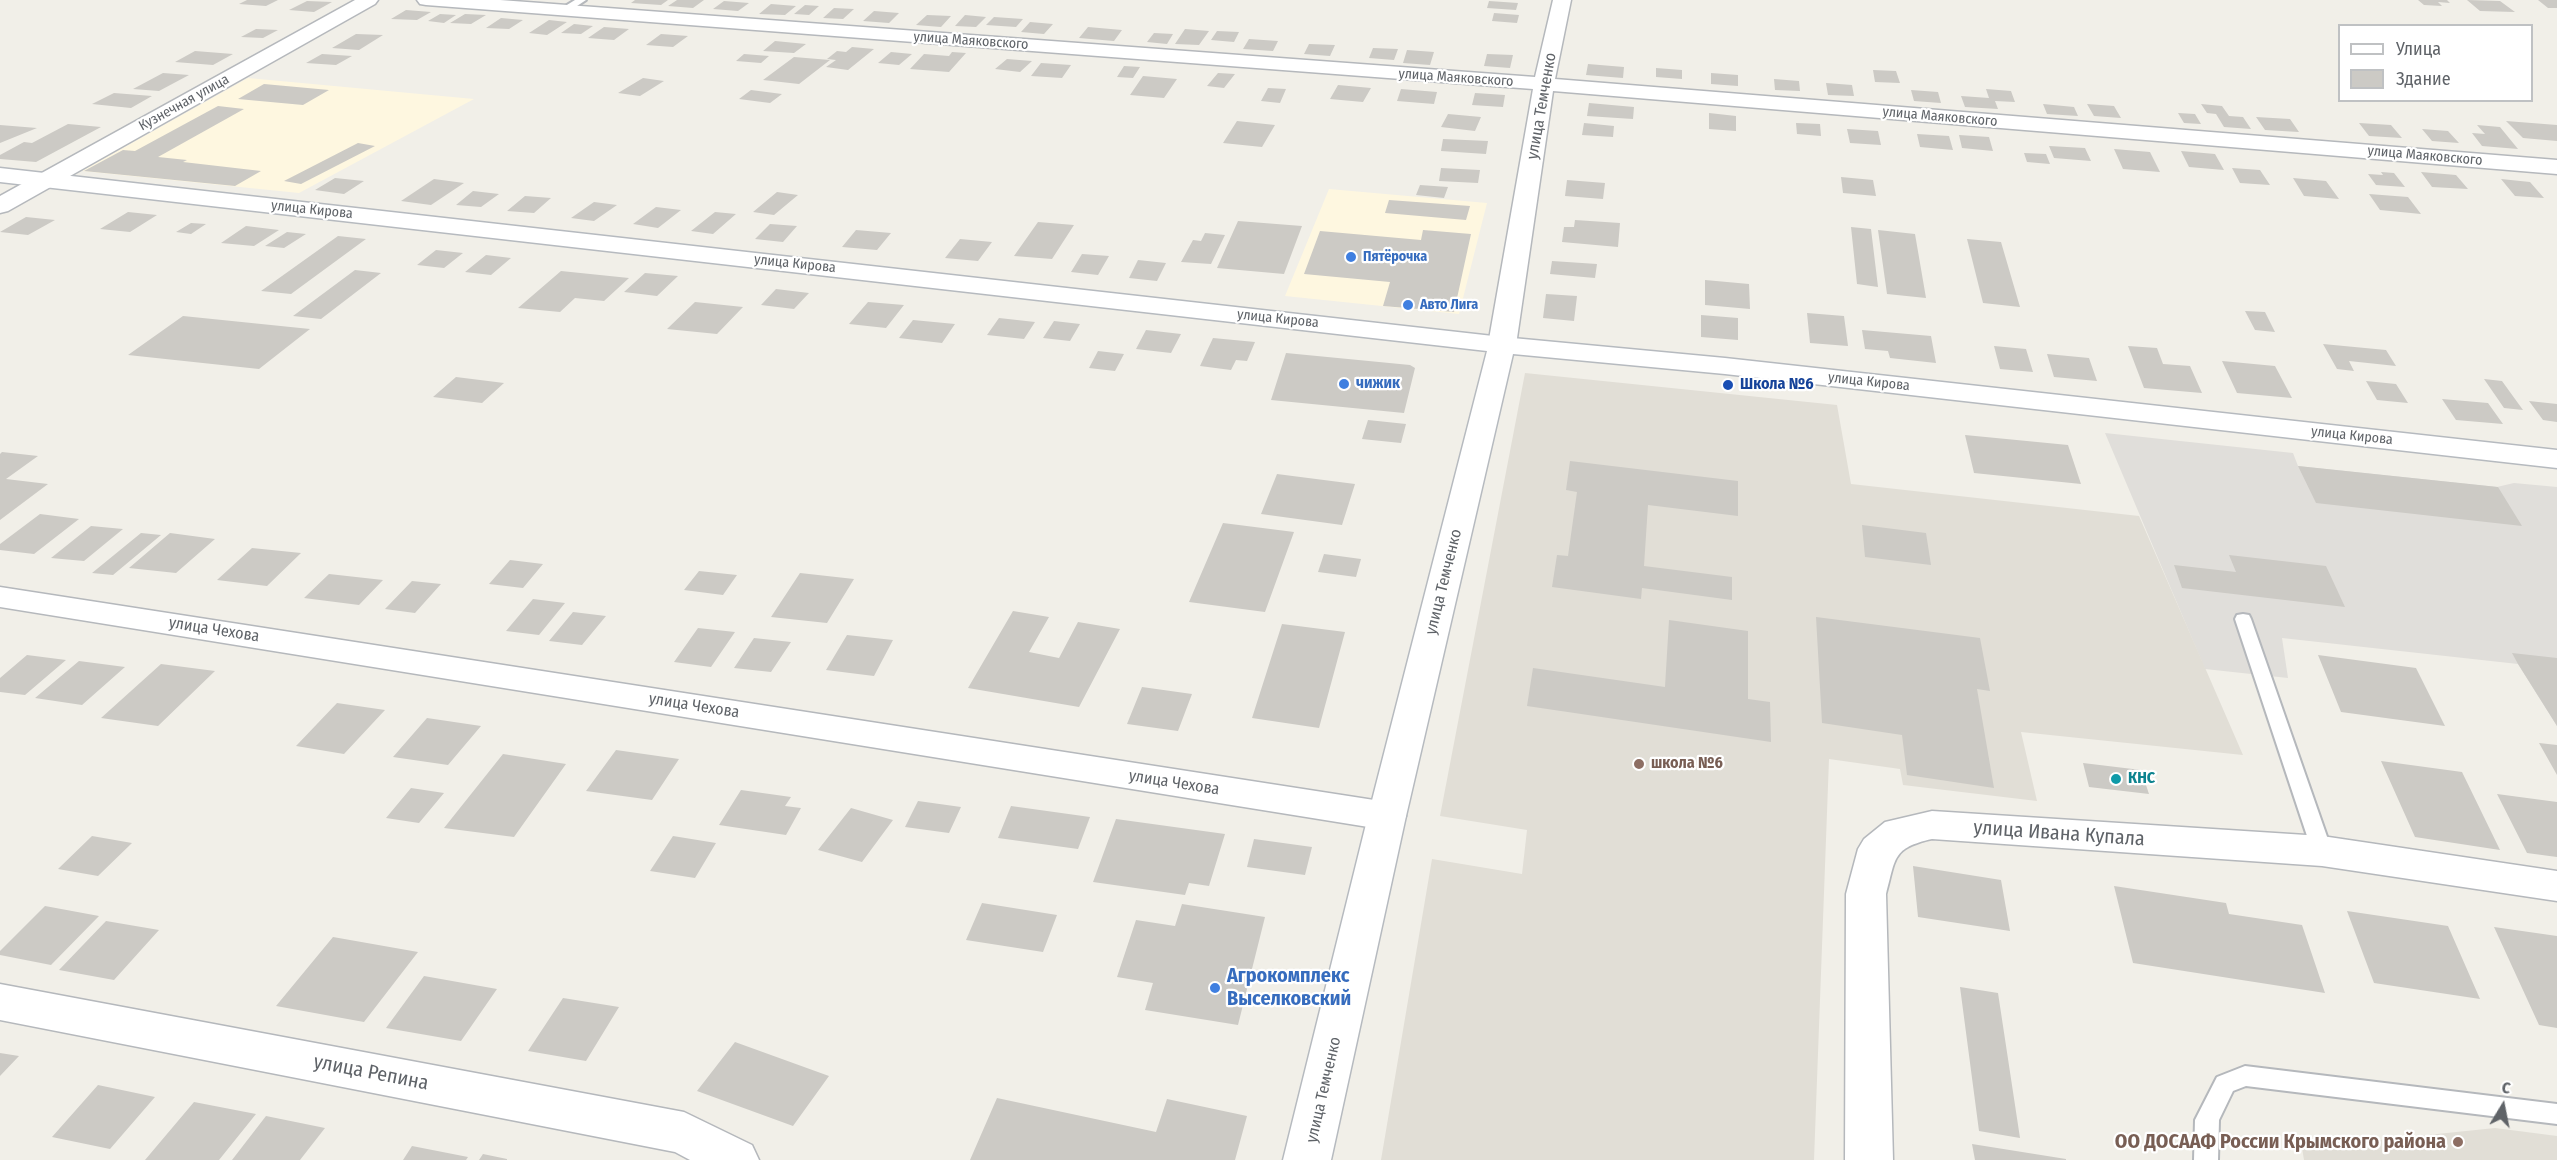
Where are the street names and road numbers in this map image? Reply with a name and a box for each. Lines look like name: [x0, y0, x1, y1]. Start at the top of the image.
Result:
street label: улица Маяковского: [913, 29, 1029, 53]
street label: улица Темченко: [1523, 51, 1561, 161]
street label: улица Маяковского: [1398, 66, 1514, 90]
street label: Кузнечная улица: [136, 71, 232, 135]
street label: улица Маяковского: [1882, 104, 1998, 130]
street label: улица Маяковского: [2367, 143, 2483, 169]
street label: улица Кирова: [270, 197, 354, 223]
street label: улица Кирова: [753, 251, 837, 277]
street label: улица Кирова: [1236, 306, 1320, 332]
street label: улица Кирова: [1827, 369, 1911, 395]
street label: улица Кирова: [2310, 423, 2394, 449]
street label: улица Темченко: [1422, 527, 1466, 637]
street label: улица Чехова: [167, 613, 261, 647]
street label: улица Чехова: [647, 689, 741, 723]
street label: улица Чехова: [1127, 766, 1221, 800]
street label: улица Ивана Купала: [1973, 816, 2145, 852]
street label: улица Темченко: [1303, 1035, 1345, 1145]
street label: улица Репина: [312, 1050, 430, 1096]

